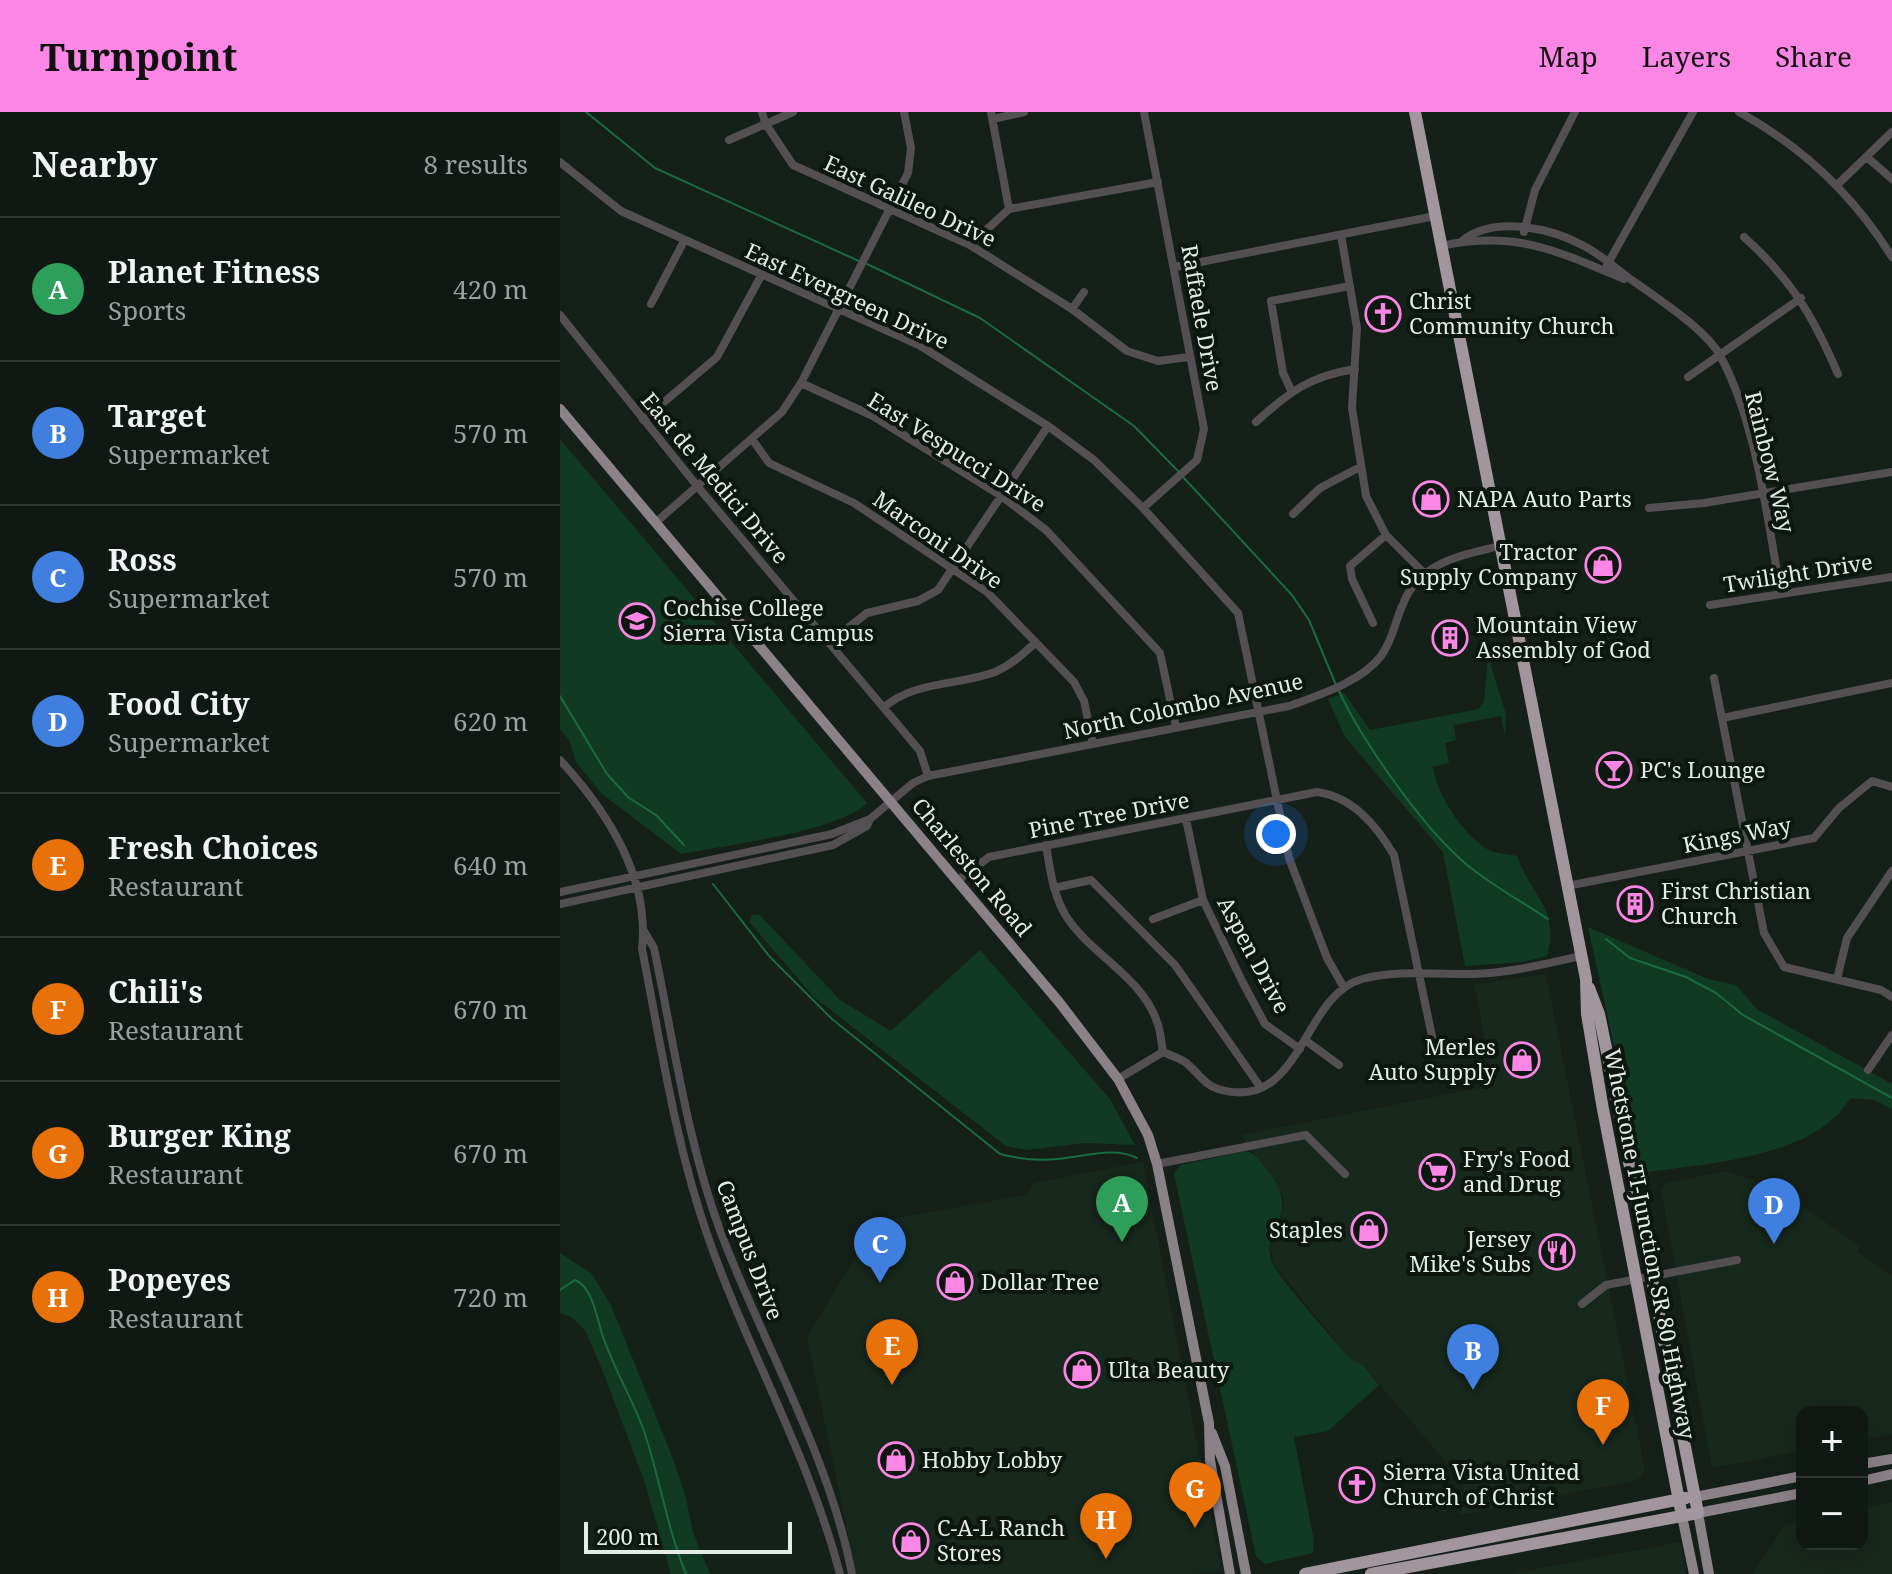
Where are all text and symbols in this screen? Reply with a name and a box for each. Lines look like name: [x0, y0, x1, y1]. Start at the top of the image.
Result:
text: Turnpoint: [40, 30, 237, 82]
text: Map: [1539, 37, 1598, 75]
text: Layers: [1642, 37, 1731, 75]
text: Share: [1775, 37, 1852, 75]
text: Nearby: [32, 141, 158, 187]
text: 8 results: [423, 146, 528, 182]
street label: East Galileo Drive: [820, 147, 1001, 253]
street label: East Evergreen Drive: [741, 235, 954, 356]
street label: Raffaele Drive: [1175, 242, 1231, 394]
text: Planet Fitness: [108, 251, 320, 292]
text: A: [48, 271, 68, 307]
text: 420 m: [453, 271, 528, 307]
place label: Christ Community Church: [1409, 285, 1615, 340]
text: Sports: [108, 292, 186, 328]
church icon: Christ Community Church: [1364, 295, 1402, 333]
street label: East Vespucci Drive: [863, 384, 1052, 518]
street label: East de Medici Drive: [635, 385, 796, 569]
street label: Rainbow Way: [1739, 388, 1803, 536]
text: Target: [108, 395, 207, 436]
text: B: [49, 415, 67, 451]
text: 570 m: [453, 415, 528, 451]
text: Supermarket: [108, 436, 270, 472]
shop icon: NAPA Auto Parts: [1412, 480, 1450, 518]
street label: Marconi Drive: [868, 483, 1009, 595]
place label: NAPA Auto Parts: [1457, 483, 1632, 513]
place label: Tractor Supply Company: [1400, 536, 1578, 591]
text: Ross: [108, 539, 177, 580]
street label: Twilight Drive: [1721, 545, 1875, 599]
shop icon: Tractor Supply Company: [1584, 546, 1622, 584]
text: C: [49, 559, 67, 595]
text: 570 m: [453, 559, 528, 595]
text: Supermarket: [108, 580, 270, 616]
place label: Cochise College Sierra Vista Campus: [663, 592, 874, 647]
school or university icon: Cochise College Sierra Vista Campus: [618, 602, 656, 640]
place label: Mountain View Assembly of God: [1476, 609, 1651, 664]
building icon: Mountain View Assembly of God: [1431, 619, 1469, 657]
street label: North Colombo Avenue: [1060, 665, 1305, 745]
text: Food City: [108, 683, 250, 724]
text: D: [48, 703, 68, 739]
text: 620 m: [453, 703, 528, 739]
text: Supermarket: [108, 724, 270, 760]
bar icon: PC's Lounge: [1595, 751, 1633, 789]
place label: PC's Lounge: [1640, 754, 1765, 784]
street label: Pine Tree Drive: [1026, 784, 1192, 844]
street label: Charleston Road: [906, 791, 1040, 942]
street label: Kings Way: [1680, 809, 1794, 859]
your location: [1256, 814, 1296, 854]
text: Fresh Choices: [108, 827, 318, 868]
text: E: [50, 847, 66, 883]
text: 640 m: [453, 847, 528, 883]
text: Restaurant: [108, 868, 243, 904]
place label: First Christian Church: [1661, 875, 1811, 930]
building icon: First Christian Church: [1616, 885, 1654, 923]
street label: Aspen Drive: [1211, 891, 1298, 1018]
text: Chili's: [108, 971, 203, 1012]
text: F: [50, 991, 66, 1027]
text: 670 m: [453, 991, 528, 1027]
text: Restaurant: [108, 1012, 243, 1048]
place label: Merles Auto Supply: [1369, 1031, 1497, 1086]
shop icon: Merles Auto Supply: [1503, 1041, 1541, 1079]
street label: Whetstone TI-Junction SR 80 Highway: [1598, 1046, 1704, 1442]
text: Burger King: [108, 1115, 291, 1156]
text: G: [48, 1135, 68, 1171]
text: 670 m: [453, 1135, 528, 1171]
place label: Fry's Food and Drug: [1463, 1143, 1571, 1198]
supermarket icon: Fry's Food and Drug: [1418, 1153, 1456, 1191]
text: Restaurant: [108, 1156, 243, 1192]
street label: Campus Drive: [710, 1175, 791, 1324]
pin: A: [1096, 1176, 1148, 1242]
pin: D: [1748, 1178, 1800, 1244]
shop icon: Staples: [1350, 1211, 1388, 1249]
place label: Staples: [1269, 1214, 1343, 1244]
pin: C: [854, 1217, 906, 1283]
place label: Jersey Mike's Subs: [1409, 1223, 1532, 1278]
restaurant icon: Jersey Mike's Subs: [1538, 1233, 1576, 1271]
text: Popeyes: [108, 1259, 231, 1300]
shop icon: Dollar Tree: [936, 1263, 974, 1301]
place label: Dollar Tree: [981, 1266, 1099, 1296]
text: H: [47, 1279, 69, 1315]
text: 720 m: [453, 1279, 528, 1315]
text: Restaurant: [108, 1300, 243, 1336]
pin: E: [866, 1319, 918, 1385]
pin: B: [1447, 1324, 1499, 1390]
shop icon: Ulta Beauty: [1063, 1351, 1101, 1389]
place label: Ulta Beauty: [1108, 1354, 1230, 1384]
pin: F: [1577, 1379, 1629, 1445]
map controls: [1796, 1406, 1868, 1550]
button: +: [1796, 1406, 1868, 1478]
shop icon: Hobby Lobby: [877, 1441, 915, 1479]
place label: Hobby Lobby: [922, 1444, 1063, 1474]
place label: Sierra Vista United Church of Christ: [1383, 1456, 1580, 1511]
pin: G: [1169, 1462, 1221, 1528]
church icon: Sierra Vista United Church of Christ: [1338, 1466, 1376, 1504]
button: −: [1796, 1478, 1868, 1550]
pin: H: [1080, 1493, 1132, 1559]
place label: C-A-L Ranch Stores: [937, 1512, 1065, 1567]
scale bar: [584, 1518, 792, 1554]
text: 200 m: [596, 1521, 659, 1551]
shop icon: C-A-L Ranch Stores: [892, 1522, 930, 1560]

